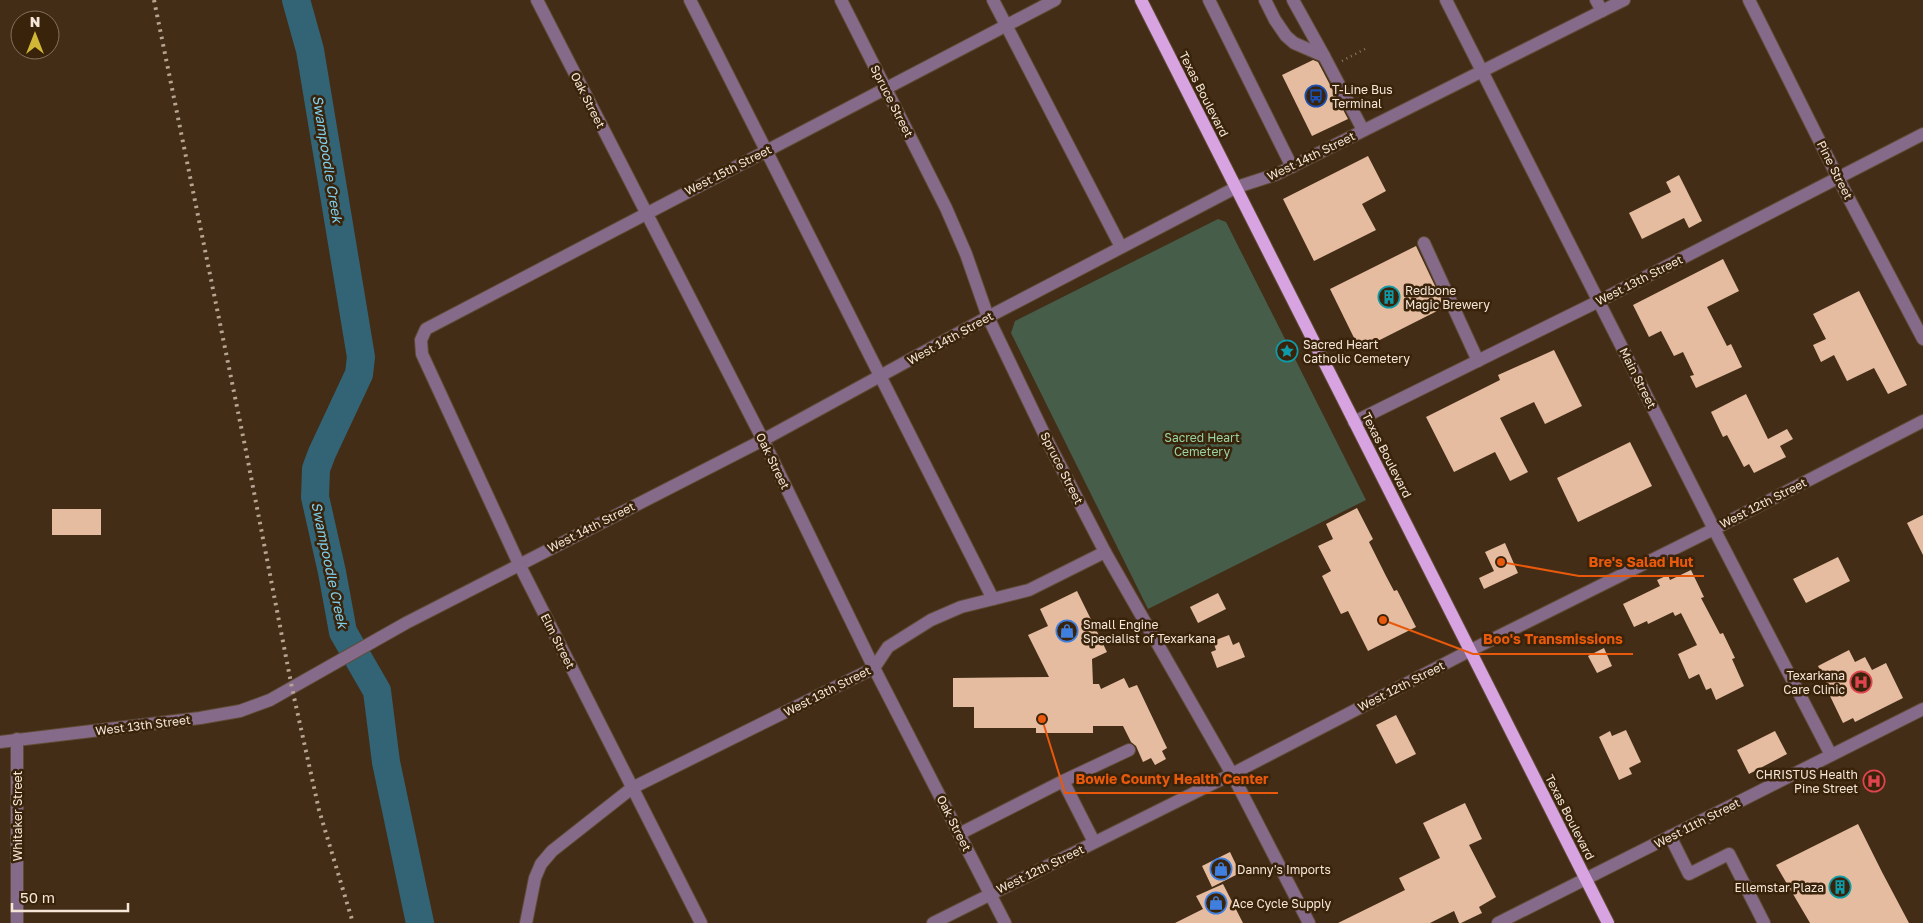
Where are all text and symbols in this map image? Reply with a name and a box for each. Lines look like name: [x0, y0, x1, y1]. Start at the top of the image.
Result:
north arrow: [10, 10, 60, 60]
text: N: [30, 13, 40, 30]
street label: Texas Boulevard: [1176, 49, 1232, 139]
street label: Spruce Street: [867, 62, 917, 140]
street label: Oak Street: [567, 69, 609, 131]
place label: T-Line Bus Terminal: [1332, 82, 1393, 111]
bus stop icon: T-Line Bus Terminal: [1304, 84, 1328, 108]
water label: Swampoodle Creek: [310, 94, 347, 226]
street label: West 14th Street: [1265, 128, 1358, 184]
street label: Pine Street: [1814, 138, 1856, 202]
street label: West 15th Street: [682, 142, 774, 198]
street label: West 13th Street: [1593, 252, 1685, 308]
place label: Redbone Magic Brewery: [1405, 283, 1490, 312]
building icon: Redbone Magic Brewery: [1377, 285, 1401, 309]
street label: West 14th Street: [904, 308, 996, 368]
place label: Sacred Heart Catholic Cemetery: [1303, 337, 1410, 366]
place icon: Sacred Heart Catholic Cemetery: [1275, 339, 1299, 363]
street label: Main Street: [1616, 345, 1660, 411]
street label: Texas Boulevard: [1359, 410, 1415, 500]
street label: Spruce Street: [1037, 429, 1087, 507]
street label: Oak Street: [753, 430, 793, 492]
park label: Sacred Heart Cemetery: [1164, 430, 1240, 459]
street label: West 12th Street: [1717, 475, 1809, 531]
street label: West 14th Street: [545, 498, 637, 555]
water label: Swampoodle Creek: [308, 500, 352, 632]
callout: Bre's Salad Hut: [1579, 547, 1704, 576]
text: Bre's Salad Hut: [1589, 553, 1694, 570]
street label: Elm Street: [538, 611, 578, 671]
place label: Small Engine Specialist of Texarkana: [1083, 617, 1216, 646]
shop icon: Small Engine Specialist of Texarkana: [1055, 619, 1079, 643]
callout: Boo's Transmissions: [1473, 625, 1633, 654]
text: Boo's Transmissions: [1483, 630, 1623, 647]
street label: West 12th Street: [1355, 658, 1447, 714]
street label: West 13th Street: [781, 663, 873, 719]
place label: Texarkana Care Clinic: [1783, 668, 1845, 697]
hospital icon: Texarkana Care Clinic: [1849, 670, 1873, 694]
street label: West 13th Street: [95, 712, 192, 738]
callout: Bowie County Health Center: [1065, 764, 1278, 793]
place label: CHRISTUS Health Pine Street: [1756, 767, 1858, 796]
hospital icon: CHRISTUS Health Pine Street: [1862, 769, 1886, 793]
text: Bowie County Health Center: [1075, 770, 1269, 787]
street label: Whitaker Street: [10, 771, 25, 861]
street label: Texas Boulevard: [1542, 772, 1598, 862]
street label: Oak Street: [933, 792, 975, 854]
street label: West 11th Street: [1651, 795, 1743, 851]
street label: West 12th Street: [994, 841, 1086, 897]
shop icon: Danny's Imports: [1209, 857, 1233, 881]
place label: Danny's Imports: [1237, 862, 1331, 877]
building icon: Ellemstar Plaza: [1828, 875, 1852, 899]
scale bar: [12, 880, 129, 912]
place label: Ellemstar Plaza: [1735, 880, 1824, 895]
text: 50 m: [20, 888, 55, 906]
shop icon: Ace Cycle Supply: [1204, 891, 1228, 915]
place label: Ace Cycle Supply: [1232, 896, 1332, 911]

